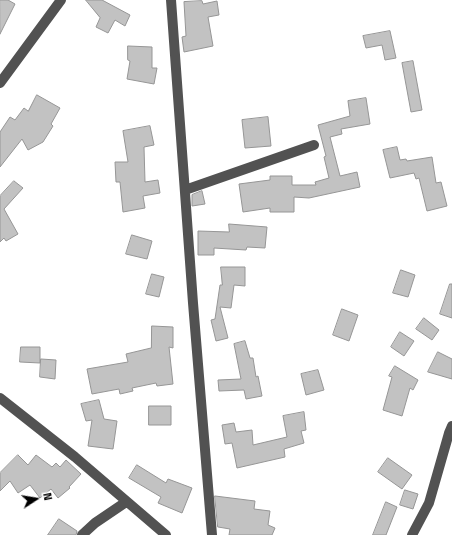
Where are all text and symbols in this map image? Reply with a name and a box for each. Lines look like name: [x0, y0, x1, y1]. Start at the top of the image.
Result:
north arrow: [16, 479, 56, 519]
text: N: [39, 491, 56, 502]

